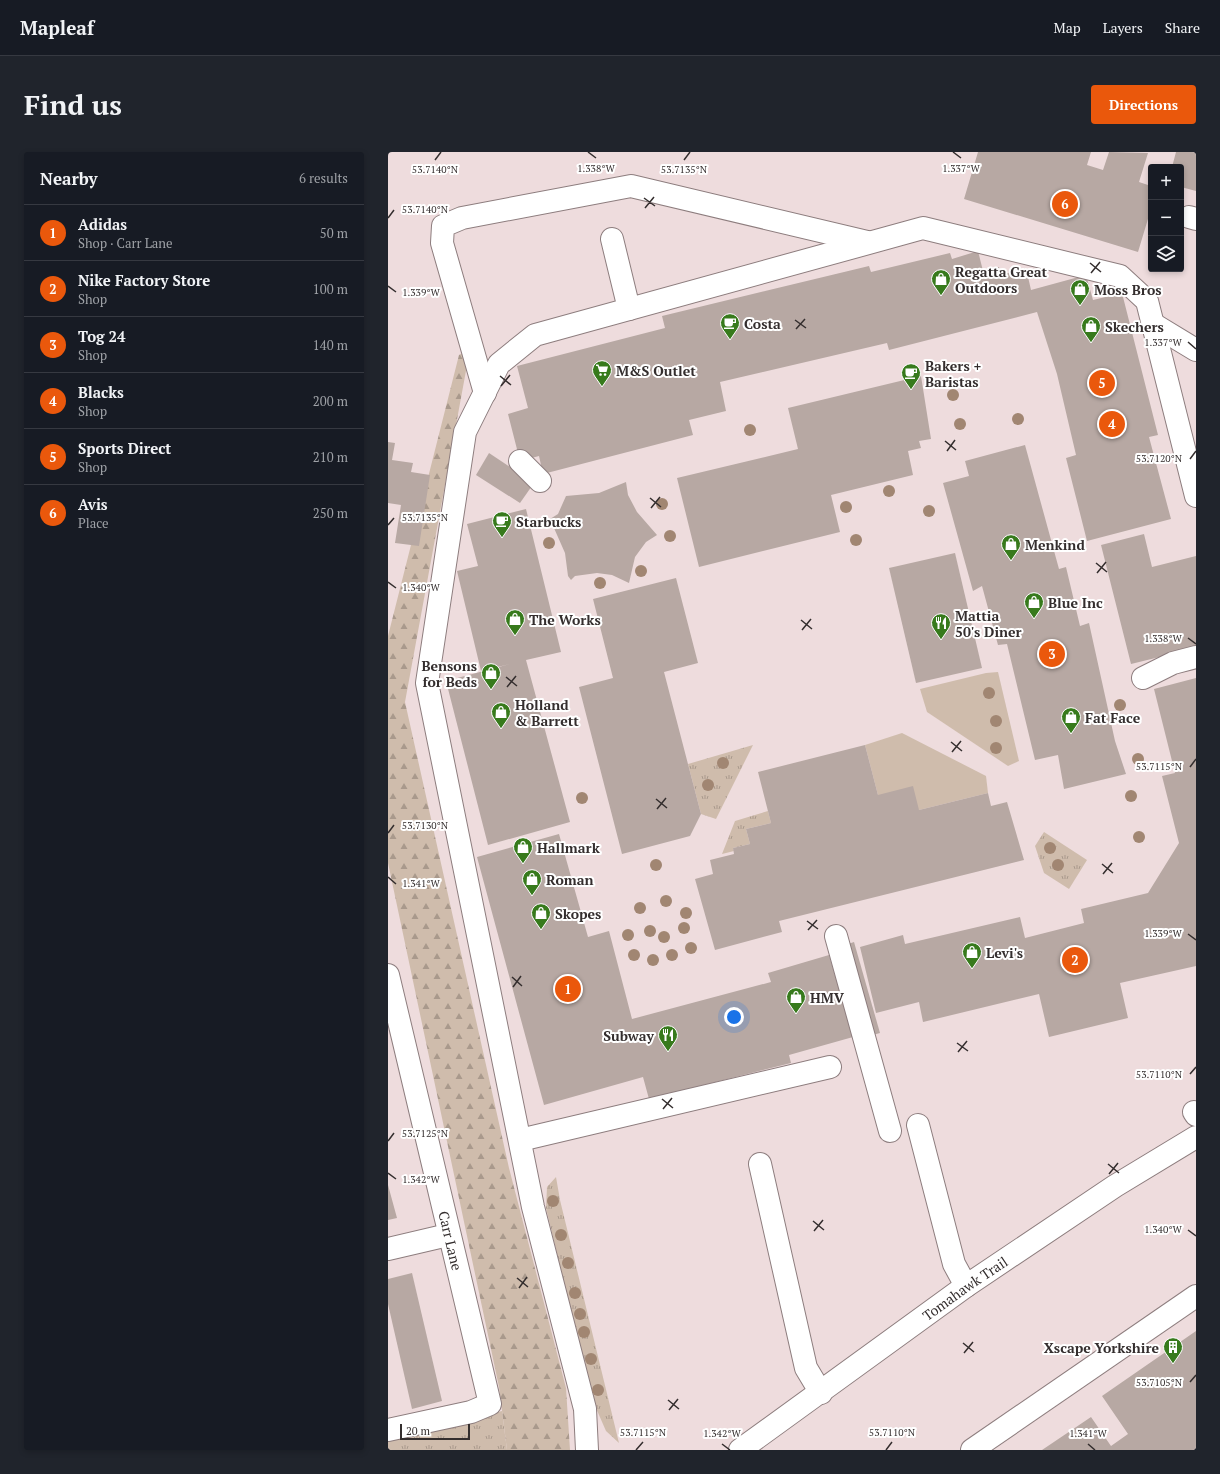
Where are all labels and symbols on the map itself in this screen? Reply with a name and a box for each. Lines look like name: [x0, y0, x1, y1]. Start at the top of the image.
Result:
text: 1.338°W: [577, 162, 615, 175]
text: 1.337°W: [942, 162, 980, 175]
text: 53.7140°N: [412, 163, 459, 176]
text: 53.7135°N: [661, 163, 708, 176]
pin: 6: [1052, 189, 1078, 219]
text: 53.7140°N: [402, 203, 449, 216]
place label: Regatta Great Outdoors: [955, 262, 1048, 297]
shop icon: Regatta Great Outdoors: [930, 268, 952, 296]
shop icon: Moss Bros: [1069, 278, 1091, 306]
place label: Moss Bros: [1094, 280, 1162, 299]
text: 1.339°W: [402, 286, 440, 299]
cafe icon: Costa: [719, 312, 741, 340]
place label: Costa: [744, 314, 781, 333]
shop icon: Skechers: [1080, 315, 1102, 343]
place label: Skechers: [1105, 317, 1164, 336]
text: 1.337°W: [1144, 336, 1182, 349]
place label: Bakers + Baristas: [925, 356, 981, 391]
supermarket icon: M&S Outlet: [591, 359, 613, 387]
place label: M&S Outlet: [616, 361, 696, 380]
cafe icon: Bakers + Baristas: [900, 362, 922, 390]
pin: 5: [1089, 368, 1115, 398]
pin: 4: [1099, 409, 1125, 439]
text: 53.7120°N: [1136, 452, 1183, 465]
cafe icon: Starbucks: [491, 510, 513, 538]
text: 53.7135°N: [402, 511, 449, 524]
place label: Starbucks: [516, 512, 581, 531]
shop icon: Menkind: [1000, 533, 1022, 561]
place label: Menkind: [1025, 535, 1085, 554]
text: 1.340°W: [402, 581, 440, 594]
shop icon: Blue Inc: [1023, 591, 1045, 619]
place label: Blue Inc: [1048, 593, 1103, 612]
place label: Mattia 50's Diner: [955, 606, 1022, 641]
shop icon: The Works: [504, 608, 526, 636]
place label: The Works: [529, 610, 601, 629]
restaurant icon: Mattia 50's Diner: [930, 612, 952, 640]
text: 1.338°W: [1144, 632, 1182, 645]
pin: 3: [1039, 639, 1065, 669]
place label: Bensons for Beds: [421, 656, 477, 691]
shop icon: Bensons for Beds: [480, 662, 502, 690]
place label: Holland & Barrett: [515, 695, 579, 730]
shop icon: Holland & Barrett: [490, 701, 512, 729]
shop icon: Fat Face: [1060, 706, 1082, 734]
place label: Fat Face: [1085, 708, 1141, 727]
text: 53.7115°N: [1136, 760, 1183, 773]
text: 53.7130°N: [402, 819, 449, 832]
shop icon: Hallmark: [512, 836, 534, 864]
place label: Hallmark: [537, 838, 601, 857]
shop icon: Roman: [521, 868, 543, 896]
place label: Roman: [546, 870, 594, 889]
text: 1.341°W: [402, 877, 440, 890]
shop icon: Skopes: [530, 902, 552, 930]
place label: Skopes: [555, 904, 601, 923]
text: 1.339°W: [1144, 927, 1182, 940]
shop icon: Levi's: [961, 941, 983, 969]
place label: Levi's: [986, 943, 1023, 962]
pin: 2: [1062, 945, 1088, 975]
pin: 1: [555, 974, 581, 1004]
shop icon: HMV: [785, 986, 807, 1014]
place label: HMV: [810, 988, 845, 1007]
your location: [724, 1007, 744, 1027]
restaurant icon: Subway: [657, 1024, 679, 1052]
place label: Subway: [603, 1026, 655, 1045]
text: 53.7110°N: [1136, 1068, 1183, 1081]
text: 53.7125°N: [402, 1127, 449, 1140]
text: 1.342°W: [402, 1173, 440, 1186]
street label: Carr Lane: [435, 1209, 467, 1272]
text: 1.340°W: [1144, 1223, 1182, 1236]
street label: Tomahawk Trail: [918, 1251, 1011, 1324]
building icon: Xscape Yorkshire: [1162, 1336, 1184, 1364]
place label: Xscape Yorkshire: [1044, 1338, 1159, 1357]
text: 53.7105°N: [1136, 1376, 1183, 1389]
scale bar: [400, 1422, 470, 1441]
text: 53.7115°N: [620, 1426, 667, 1439]
text: 53.7110°N: [869, 1426, 916, 1439]
text: 1.342°W: [703, 1427, 741, 1440]
text: 1.341°W: [1069, 1427, 1107, 1440]

